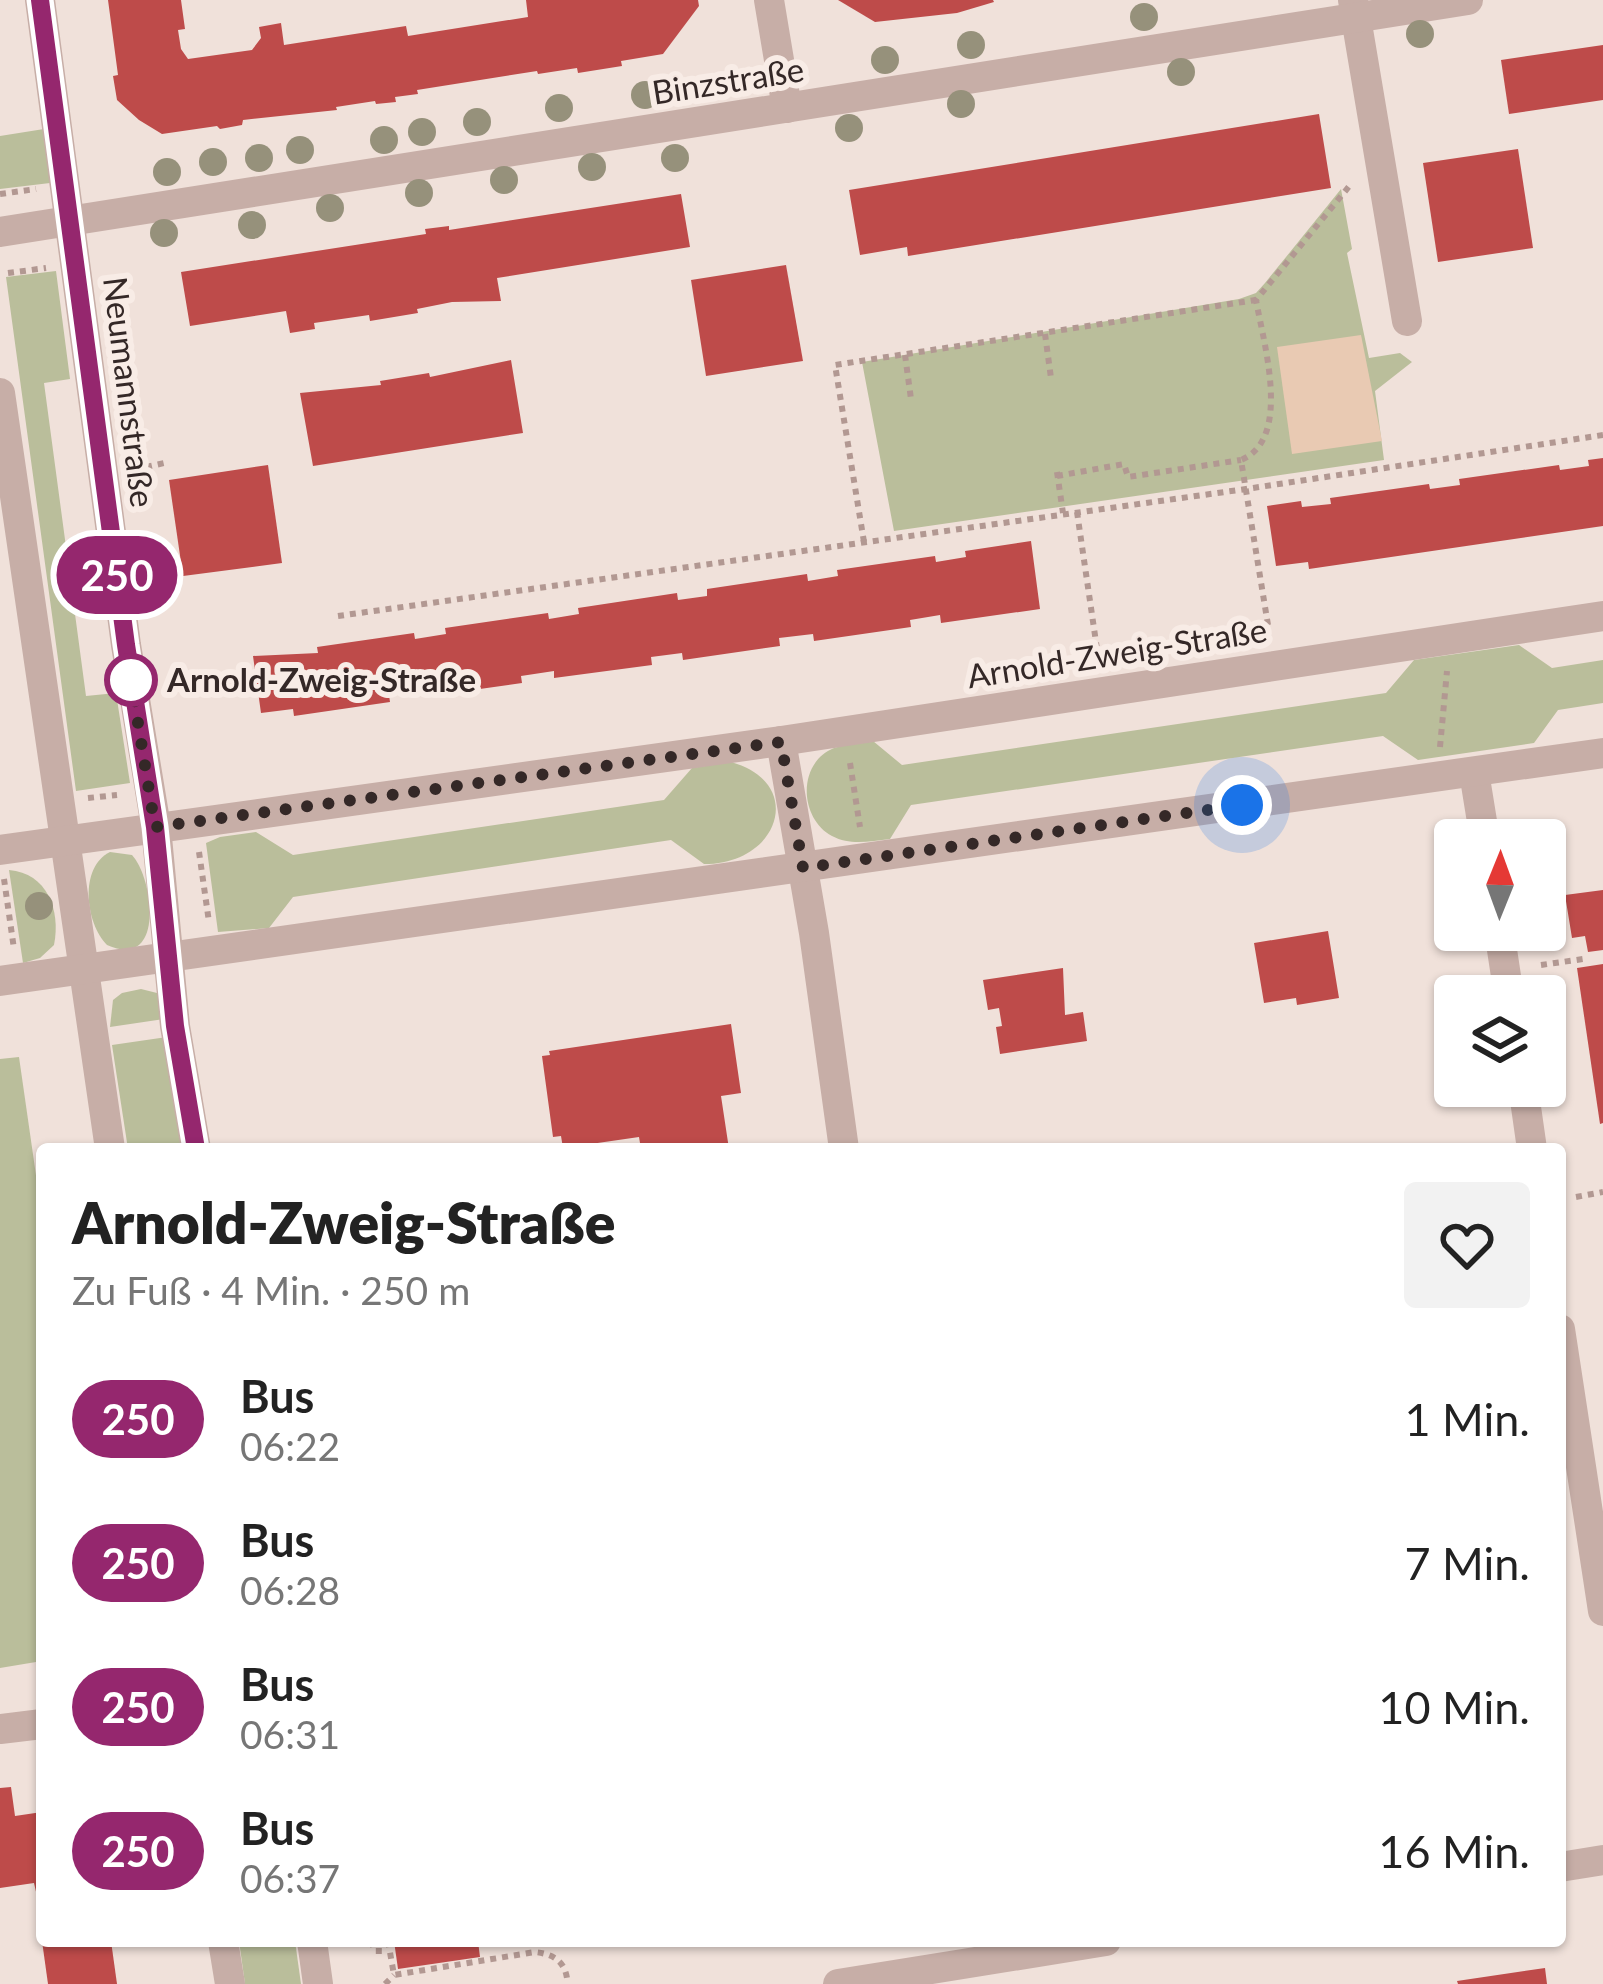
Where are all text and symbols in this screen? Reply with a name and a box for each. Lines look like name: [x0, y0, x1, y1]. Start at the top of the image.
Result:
street label: Binzstraße: [649, 48, 807, 112]
street label: Neumannstraße: [96, 274, 164, 509]
line badge: 250: [48, 536, 186, 614]
text: 250: [80, 550, 154, 600]
street label: Arnold-Zweig-Straße: [964, 609, 1270, 695]
marker: Arnold-Zweig-Straße: [106, 655, 156, 705]
place label: Arnold-Zweig-Straße: [166, 659, 476, 699]
your location: [1212, 775, 1272, 835]
north arrow: [1434, 819, 1566, 951]
map controls: [1434, 819, 1566, 1107]
button: layers: [1434, 975, 1566, 1107]
button: heart: [1404, 1182, 1530, 1308]
text: Arnold-Zweig-Straße: [72, 1188, 616, 1256]
text: Zu Fuß · 4 Min. · 250 m: [72, 1267, 470, 1313]
text: Bus: [240, 1369, 314, 1423]
text: 1 Min.: [1404, 1392, 1530, 1446]
text: 250: [101, 1394, 175, 1444]
text: 06:22: [240, 1423, 340, 1469]
text: Bus: [240, 1513, 314, 1567]
text: 7 Min.: [1404, 1536, 1530, 1590]
text: 250: [101, 1538, 175, 1588]
text: 06:28: [240, 1567, 340, 1613]
text: Bus: [240, 1657, 314, 1711]
text: 10 Min.: [1378, 1680, 1530, 1734]
text: 250: [101, 1682, 175, 1732]
text: 06:31: [240, 1711, 340, 1757]
text: Bus: [240, 1801, 314, 1855]
text: 16 Min.: [1378, 1824, 1530, 1878]
text: 250: [101, 1826, 175, 1876]
text: 06:37: [240, 1855, 340, 1901]

